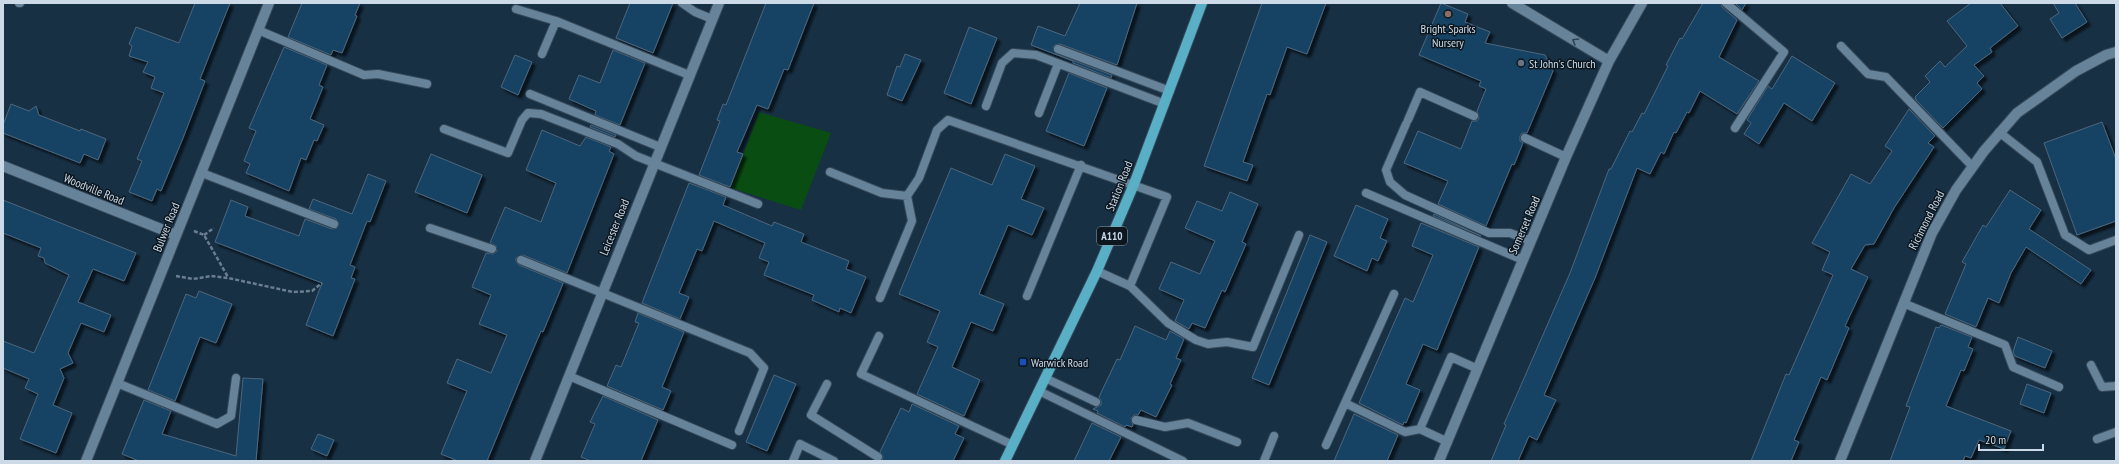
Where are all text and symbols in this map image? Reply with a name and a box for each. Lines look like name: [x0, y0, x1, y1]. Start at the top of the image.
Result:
marker: Bright Sparks Nursery: [1443, 9, 1453, 19]
place label: Bright Sparks Nursery: [1420, 21, 1476, 50]
one-way arrow: [1572, 39, 1579, 46]
place label: St John's Church: [1529, 56, 1596, 71]
marker: St John's Church: [1516, 58, 1526, 68]
street label: Station Road: [1102, 159, 1136, 213]
street label: Woodville Road: [62, 170, 126, 208]
street label: Richmond Road: [1905, 188, 1947, 252]
street label: Somerset Road: [1505, 194, 1543, 256]
street label: Leicester Road: [596, 197, 632, 257]
street label: Bulwer Road: [149, 200, 183, 254]
road number: A110: [1097, 227, 1127, 245]
place label: Warwick Road: [1031, 355, 1088, 370]
marker: Warwick Road: [1018, 357, 1028, 367]
scale bar: [1979, 426, 2043, 452]
text: 20 m: [1985, 432, 2006, 447]

